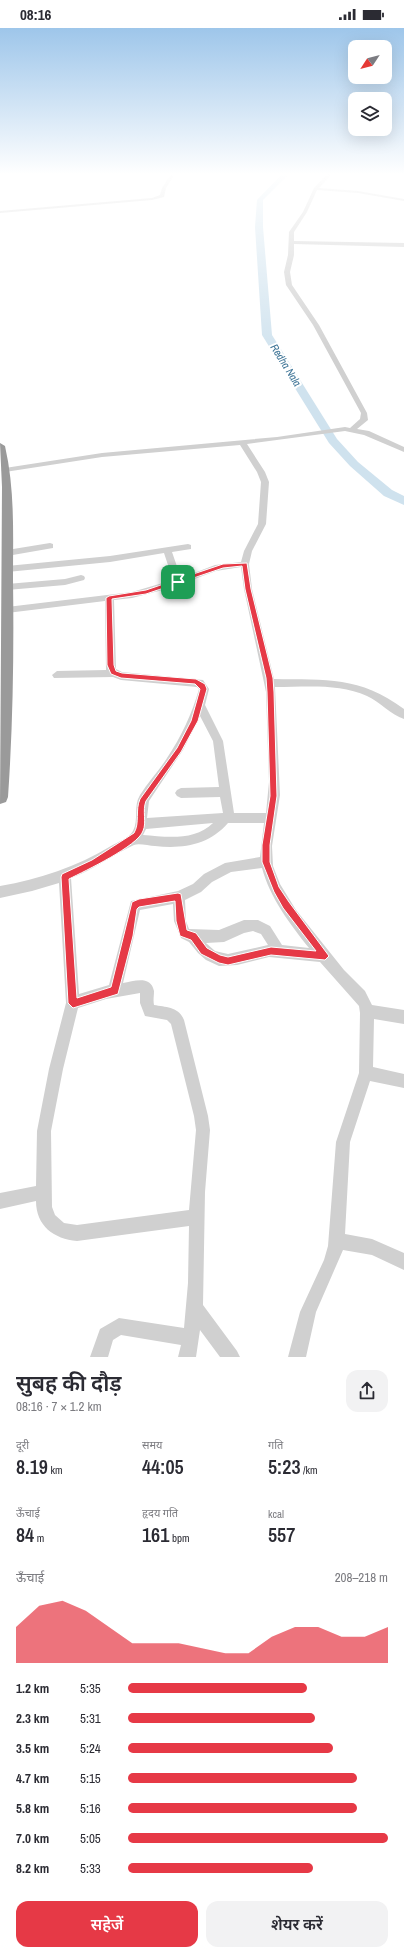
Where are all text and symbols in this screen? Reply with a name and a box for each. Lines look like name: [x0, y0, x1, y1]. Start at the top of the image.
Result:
text: 08:16: [20, 4, 51, 25]
north arrow: [348, 40, 392, 84]
map controls: [348, 40, 392, 136]
button: layers: [348, 92, 392, 136]
water label: Redha Nala: [267, 341, 305, 389]
pin: [161, 565, 195, 599]
icon: arrive: [167, 571, 189, 593]
text: सुबह की दौड़: [16, 1368, 122, 1398]
button: share: [346, 1370, 388, 1412]
text: 08:16 · 7 × 1.2 km: [16, 1398, 102, 1415]
text: दूरी: [16, 1438, 29, 1452]
text: समय: [142, 1438, 162, 1452]
text: गति: [268, 1438, 283, 1452]
text: 8.19: [16, 1453, 48, 1480]
text: 44:05: [142, 1453, 184, 1480]
text: 5:23: [268, 1453, 301, 1480]
text: km: [48, 1463, 62, 1477]
text: /km: [301, 1463, 318, 1477]
text: ऊँचाई: [16, 1506, 40, 1520]
text: हृदय गति: [142, 1506, 178, 1520]
text: kcal: [268, 1507, 284, 1521]
text: 84: [16, 1521, 34, 1548]
text: 161: [142, 1521, 169, 1548]
text: 557: [268, 1521, 295, 1548]
text: m: [34, 1531, 44, 1545]
text: bpm: [169, 1531, 189, 1545]
text: ऊँचाई: [16, 1569, 44, 1586]
text: 208–218 m: [335, 1569, 388, 1586]
text: 1.2 km: [16, 1680, 49, 1697]
text: 5:35: [80, 1680, 101, 1697]
text: 2.3 km: [16, 1710, 49, 1727]
text: 5:31: [80, 1710, 101, 1727]
text: 3.5 km: [16, 1740, 49, 1757]
text: 5:24: [80, 1740, 101, 1757]
text: 4.7 km: [16, 1770, 49, 1787]
text: 5:15: [80, 1770, 101, 1787]
text: 5.8 km: [16, 1800, 49, 1817]
text: 5:16: [80, 1800, 101, 1817]
text: 7.0 km: [16, 1830, 49, 1847]
text: 5:05: [80, 1830, 101, 1847]
text: 8.2 km: [16, 1860, 49, 1877]
text: 5:33: [80, 1860, 101, 1877]
button: सहेजें: [16, 1901, 198, 1947]
button: शेयर करें: [206, 1901, 388, 1947]

